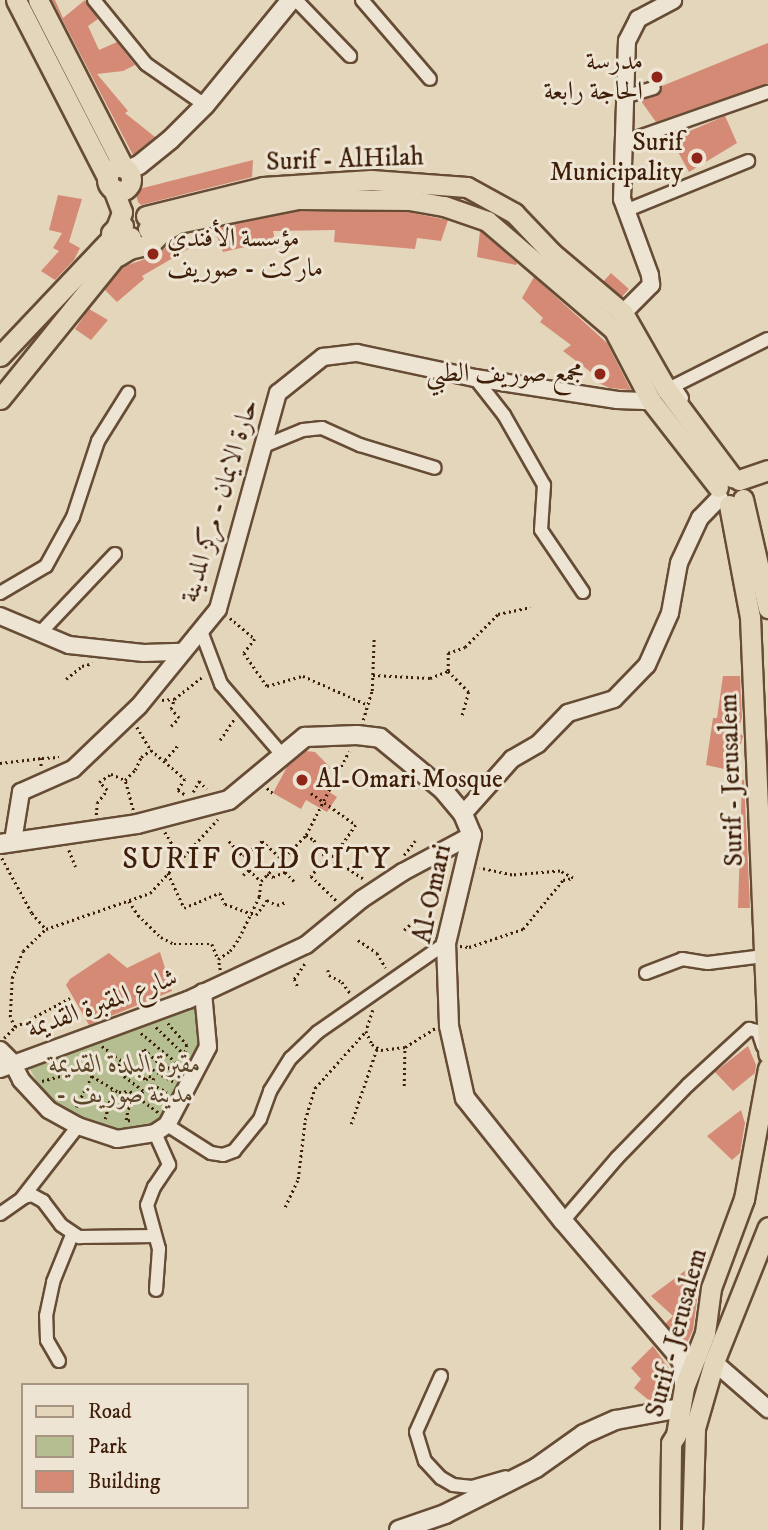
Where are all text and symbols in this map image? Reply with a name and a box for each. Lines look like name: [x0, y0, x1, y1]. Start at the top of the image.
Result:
place label: مدرسة الحاجة رابعة: [543, 46, 643, 108]
marker: مدرسة الحاجة رابعة: [649, 69, 665, 85]
place label: Surif Municipality: [550, 127, 683, 188]
street label: Surif - AlHilah: [266, 142, 424, 178]
marker: Surif Municipality: [689, 150, 705, 166]
place label: مؤسسة الأفندي ماركت - صوريف: [167, 223, 323, 284]
marker: مؤسسة الأفندي ماركت - صوريف: [145, 246, 161, 262]
place label: مجمع صوريف الطبي: [426, 358, 584, 390]
marker: مجمع صوريف الطبي: [590, 364, 610, 384]
street label: حارة الايمان - مركز المدينة: [174, 395, 266, 607]
street label: Surif - Jerusalem: [713, 693, 751, 867]
place label: Al-Omari Mosque: [316, 764, 503, 796]
marker: Al-Omari Mosque: [294, 772, 310, 788]
district label: SURIF OLD CITY: [124, 842, 390, 878]
street label: Al-Omari: [407, 842, 459, 946]
street label: شارع المقبرة القديمة: [22, 962, 182, 1046]
park label: مقبرة البلدة القديمة - مدينة صوريف: [49, 1049, 201, 1110]
street label: Surif - Jerusalem: [640, 1245, 714, 1421]
legend: [21, 1383, 248, 1509]
text: Road: [88, 1399, 132, 1425]
text: Park: [88, 1434, 127, 1460]
text: Building: [88, 1469, 160, 1495]

